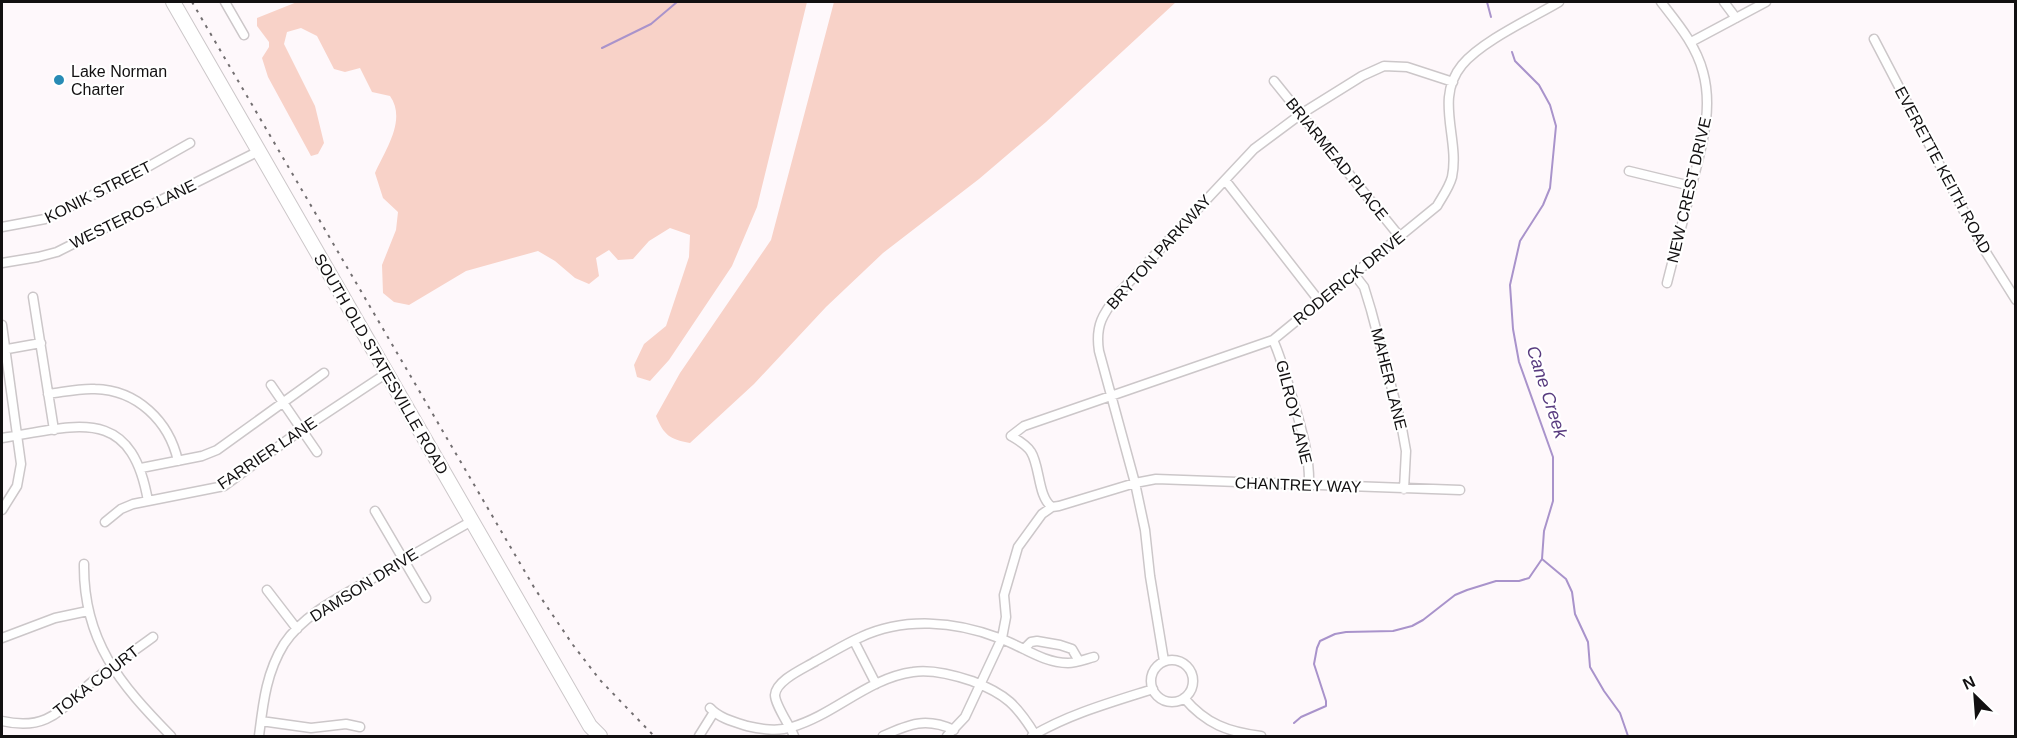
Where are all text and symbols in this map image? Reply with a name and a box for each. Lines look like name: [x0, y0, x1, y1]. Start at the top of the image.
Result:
place label: Lake Norman Charter: [71, 63, 167, 98]
marker: Lake Norman Charter: [52, 73, 66, 87]
street label: EVERETTE KEITH ROAD: [1892, 84, 1994, 256]
street label: BRIARMEAD PLACE: [1283, 95, 1391, 223]
street label: NEW CREST DRIVE: [1664, 115, 1714, 265]
street label: KONIK STREET: [42, 158, 154, 226]
street label: WESTEROS LANE: [67, 176, 199, 252]
street label: BRYTON PARKWAY: [1103, 191, 1215, 313]
street label: RODERICK DRIVE: [1290, 228, 1408, 328]
street label: SOUTH OLD STATESVILLE ROAD: [311, 251, 451, 477]
street label: MAHER LANE: [1368, 326, 1410, 432]
water label: Cane Creek: [1523, 343, 1572, 442]
street label: GILROY LANE: [1273, 358, 1315, 466]
street label: FARRIER LANE: [214, 414, 320, 492]
street label: CHANTREY WAY: [1234, 474, 1362, 496]
street label: DAMSON DRIVE: [307, 545, 421, 625]
street label: TOKA COURT: [50, 642, 142, 720]
north arrow: [1945, 666, 2005, 726]
text: N: [1960, 673, 1978, 693]

